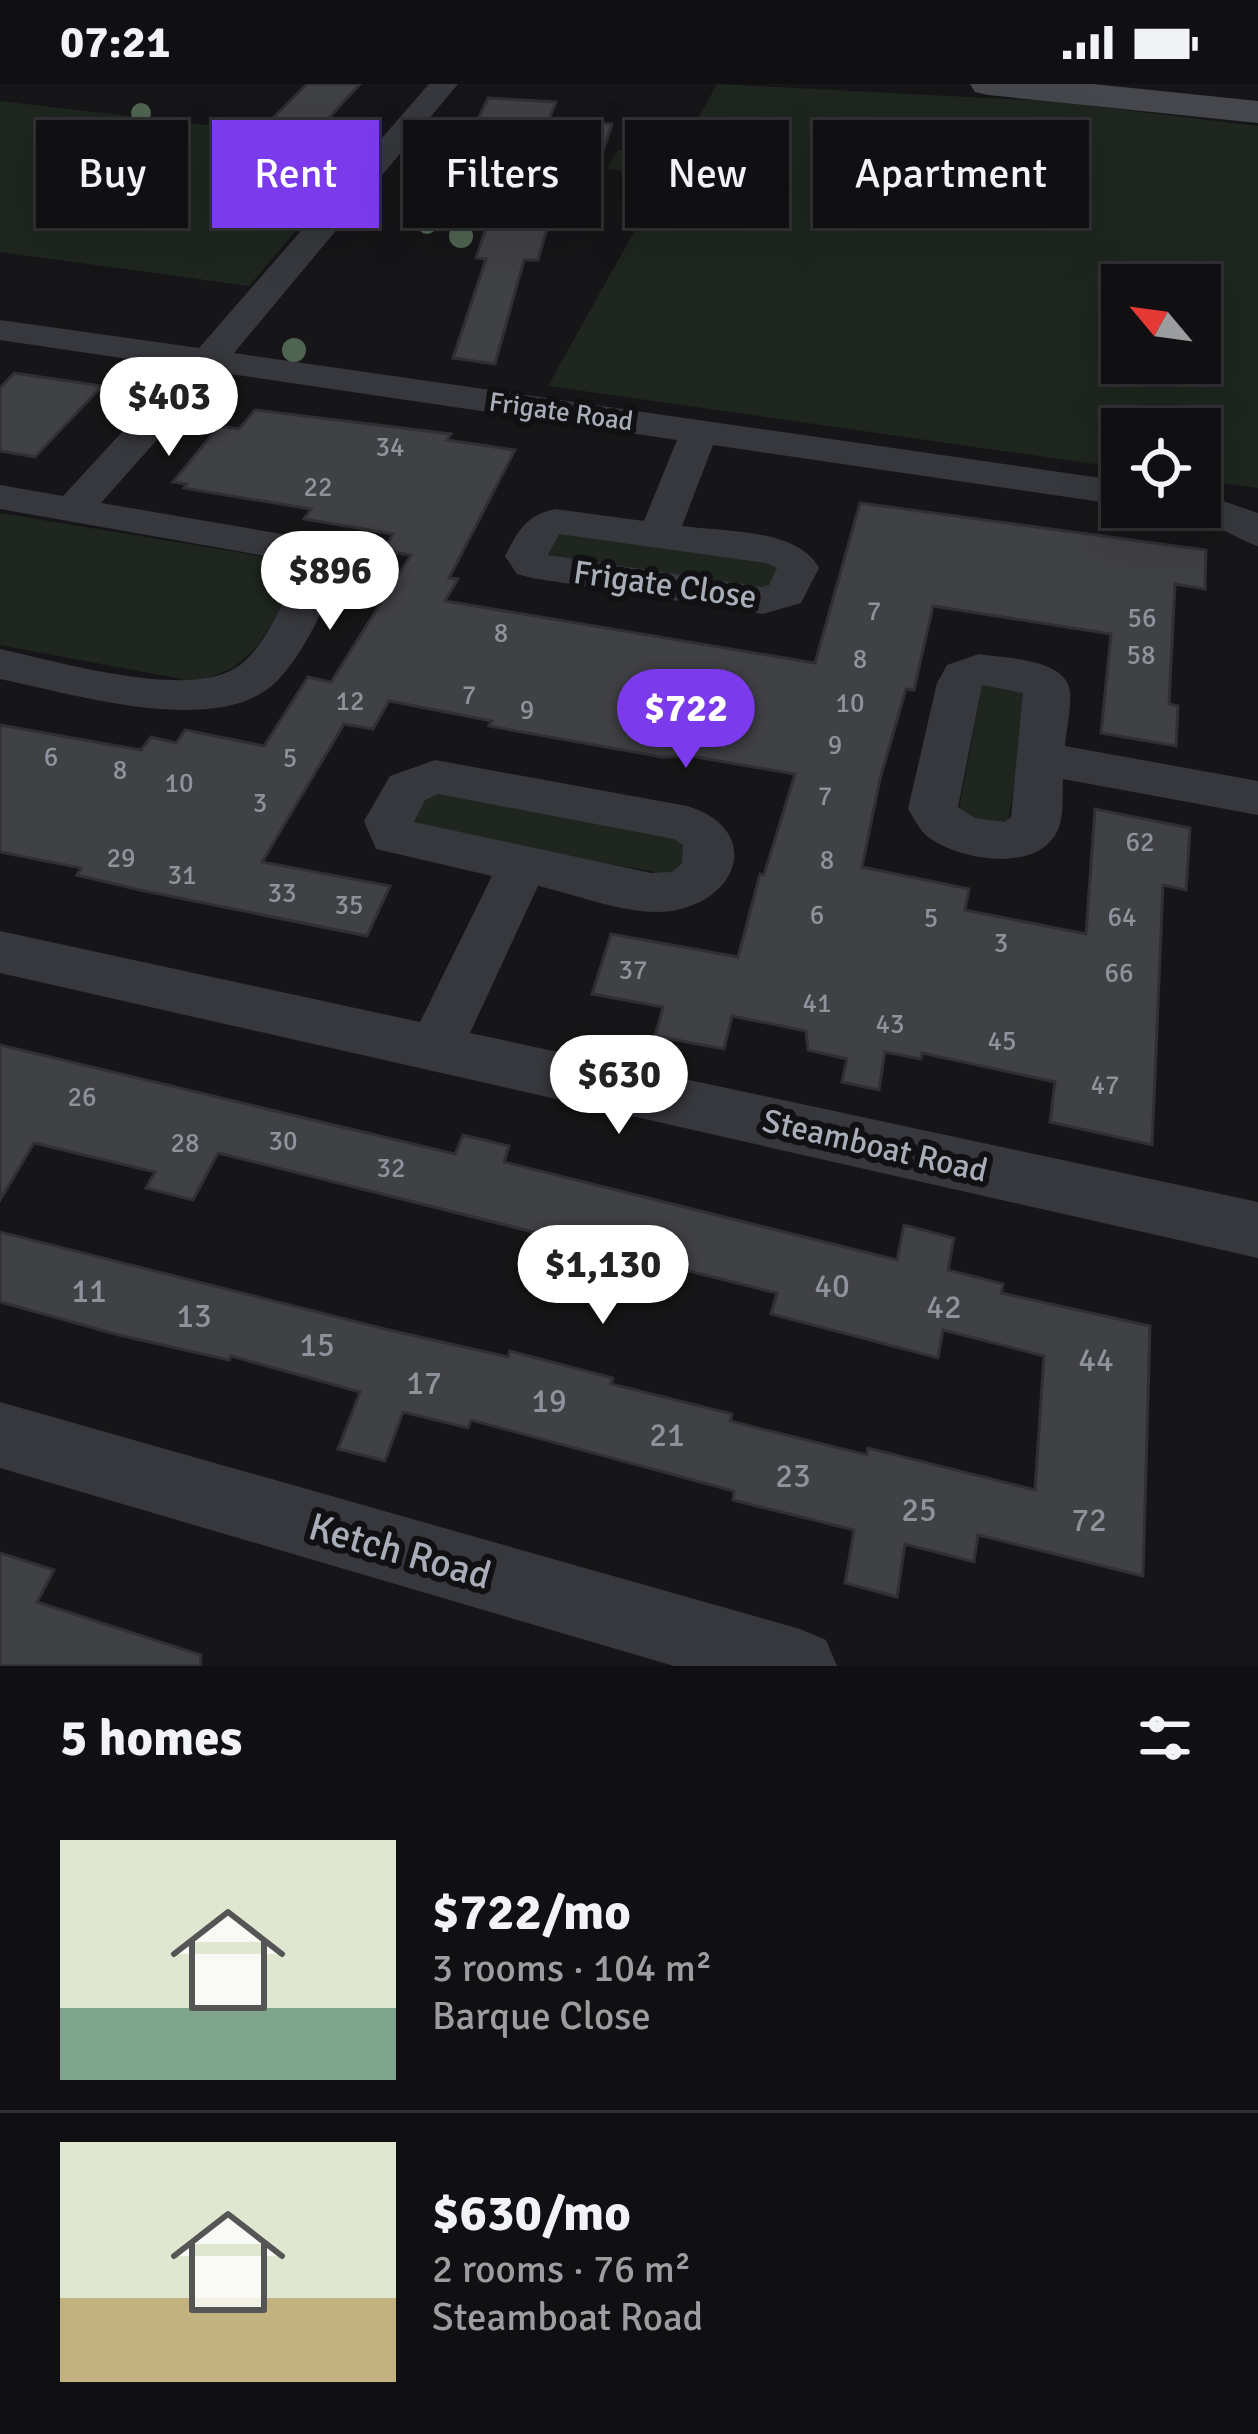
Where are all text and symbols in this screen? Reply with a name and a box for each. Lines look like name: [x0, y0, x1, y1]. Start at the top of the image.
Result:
text: 07:21: [60, 15, 170, 70]
chip: Buy: [36, 120, 188, 228]
chip: Rent: [212, 120, 379, 228]
chip: Filters: [403, 120, 601, 228]
chip: New: [625, 120, 789, 228]
chip: Apartment: [813, 120, 1089, 228]
north arrow: [1101, 264, 1221, 384]
map controls: [1101, 264, 1221, 528]
pin: $403: [98, 357, 240, 459]
text: $403: [127, 372, 211, 420]
street label: Frigate Road: [487, 386, 635, 438]
button: locate: [1101, 408, 1221, 528]
house number: 34: [375, 431, 405, 464]
house number: 22: [303, 471, 333, 504]
pin: $896: [259, 531, 401, 633]
text: $896: [288, 546, 372, 594]
street label: Frigate Close: [571, 552, 759, 618]
house number: 7: [867, 595, 881, 628]
house number: 56: [1127, 602, 1157, 635]
house number: 8: [494, 617, 508, 650]
house number: 58: [1126, 639, 1156, 672]
house number: 8: [853, 643, 867, 676]
pin: $722: [615, 669, 757, 771]
house number: 7: [462, 679, 476, 712]
text: $722: [644, 684, 728, 732]
house number: 12: [335, 685, 365, 718]
house number: 10: [835, 687, 865, 720]
house number: 9: [520, 694, 534, 727]
house number: 9: [828, 729, 842, 762]
house number: 6: [44, 741, 58, 774]
house number: 5: [283, 742, 297, 775]
house number: 8: [113, 754, 127, 787]
house number: 10: [164, 767, 194, 800]
house number: 7: [818, 780, 832, 813]
house number: 3: [253, 787, 267, 820]
house number: 62: [1125, 826, 1155, 859]
house number: 29: [106, 842, 136, 875]
house number: 8: [820, 844, 834, 877]
house number: 31: [167, 859, 197, 892]
house number: 33: [267, 877, 297, 910]
house number: 35: [334, 889, 364, 922]
house number: 6: [810, 899, 824, 932]
house number: 64: [1107, 901, 1137, 934]
house number: 5: [924, 902, 938, 935]
house number: 3: [994, 927, 1008, 960]
house number: 37: [618, 954, 648, 987]
house number: 66: [1104, 957, 1134, 990]
house number: 41: [802, 987, 832, 1020]
house number: 43: [875, 1008, 905, 1041]
house number: 45: [987, 1025, 1017, 1058]
pin: $630: [548, 1035, 690, 1137]
text: $630: [577, 1050, 661, 1098]
house number: 47: [1090, 1069, 1120, 1102]
house number: 26: [67, 1081, 97, 1114]
street label: Steamboat Road: [759, 1100, 991, 1192]
house number: 30: [268, 1125, 298, 1158]
house number: 28: [170, 1127, 200, 1160]
house number: 32: [376, 1152, 406, 1185]
pin: $1,130: [505, 1225, 701, 1327]
text: $1,130: [545, 1240, 661, 1288]
house number: 40: [814, 1266, 850, 1307]
house number: 11: [71, 1271, 107, 1312]
house number: 42: [926, 1287, 962, 1328]
house number: 13: [176, 1296, 212, 1337]
house number: 15: [299, 1325, 335, 1366]
house number: 44: [1078, 1340, 1114, 1381]
house number: 17: [406, 1363, 442, 1404]
house number: 19: [531, 1381, 567, 1422]
house number: 21: [649, 1415, 685, 1456]
house number: 23: [775, 1456, 811, 1497]
house number: 25: [901, 1490, 937, 1531]
house number: 72: [1071, 1500, 1107, 1541]
street label: Ketch Road: [303, 1502, 497, 1600]
icon: filters: [1132, 1705, 1198, 1771]
text: 5 homes: [60, 1707, 242, 1770]
text: $722/mo: [432, 1881, 631, 1944]
icon: home: [156, 1888, 300, 2032]
text: 3 rooms · 104 m²: [432, 1944, 712, 1992]
text: Barque Close: [432, 1992, 651, 2040]
text: $630/mo: [432, 2182, 631, 2245]
icon: home: [156, 2190, 300, 2334]
text: 2 rooms · 76 m²: [432, 2245, 691, 2293]
text: Steamboat Road: [432, 2293, 703, 2341]

